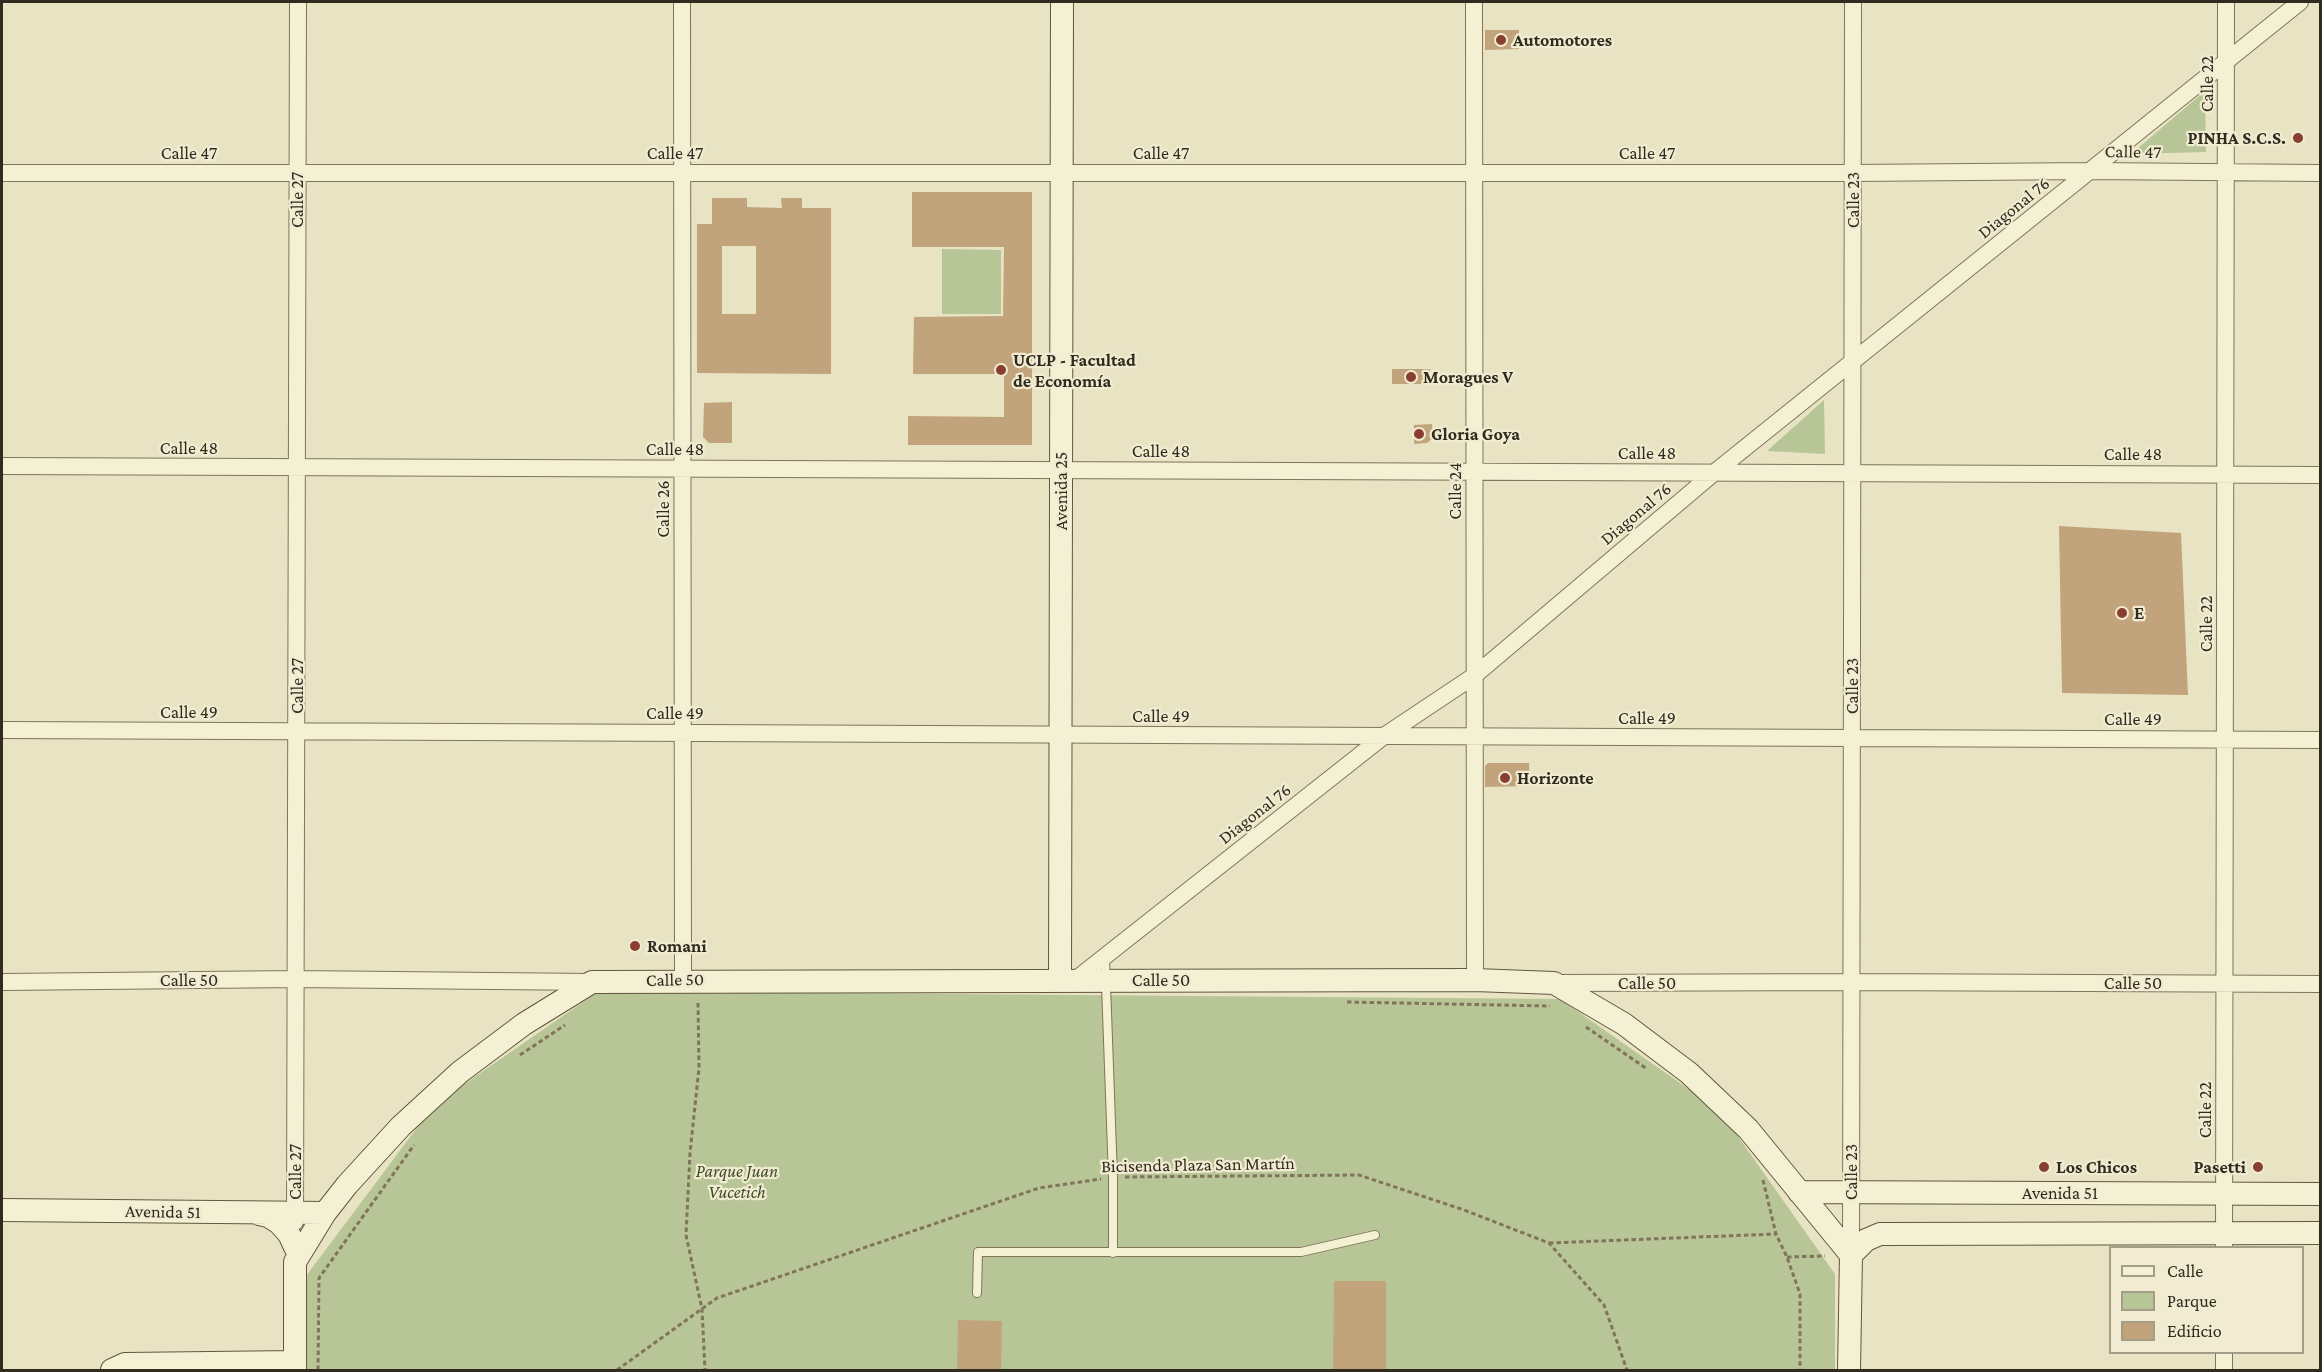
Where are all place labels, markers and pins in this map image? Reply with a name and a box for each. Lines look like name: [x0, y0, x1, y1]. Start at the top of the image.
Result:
place label: Automotores: [1513, 29, 1612, 51]
marker: Automotores: [1494, 33, 1508, 47]
place label: PINHA S.C.S.: [2187, 127, 2286, 149]
marker: PINHA S.C.S.: [2291, 131, 2305, 145]
place label: UCLP - Facultad de Economía: [1013, 349, 1136, 392]
marker: UCLP - Facultad de Economía: [994, 363, 1008, 377]
place label: Moragues V: [1423, 366, 1513, 388]
marker: Moragues V: [1404, 370, 1418, 384]
place label: Gloria Goya: [1431, 423, 1520, 445]
marker: Gloria Goya: [1412, 427, 1426, 441]
place label: E: [2134, 602, 2144, 624]
marker: E: [2115, 606, 2129, 620]
place label: Horizonte: [1517, 767, 1594, 789]
marker: Horizonte: [1498, 771, 1512, 785]
place label: Romani: [647, 935, 707, 957]
marker: Romani: [628, 939, 642, 953]
place label: Los Chicos: [2056, 1156, 2137, 1178]
place label: Pasetti: [2194, 1156, 2246, 1178]
marker: Los Chicos: [2037, 1160, 2051, 1174]
marker: Pasetti: [2251, 1160, 2265, 1174]

